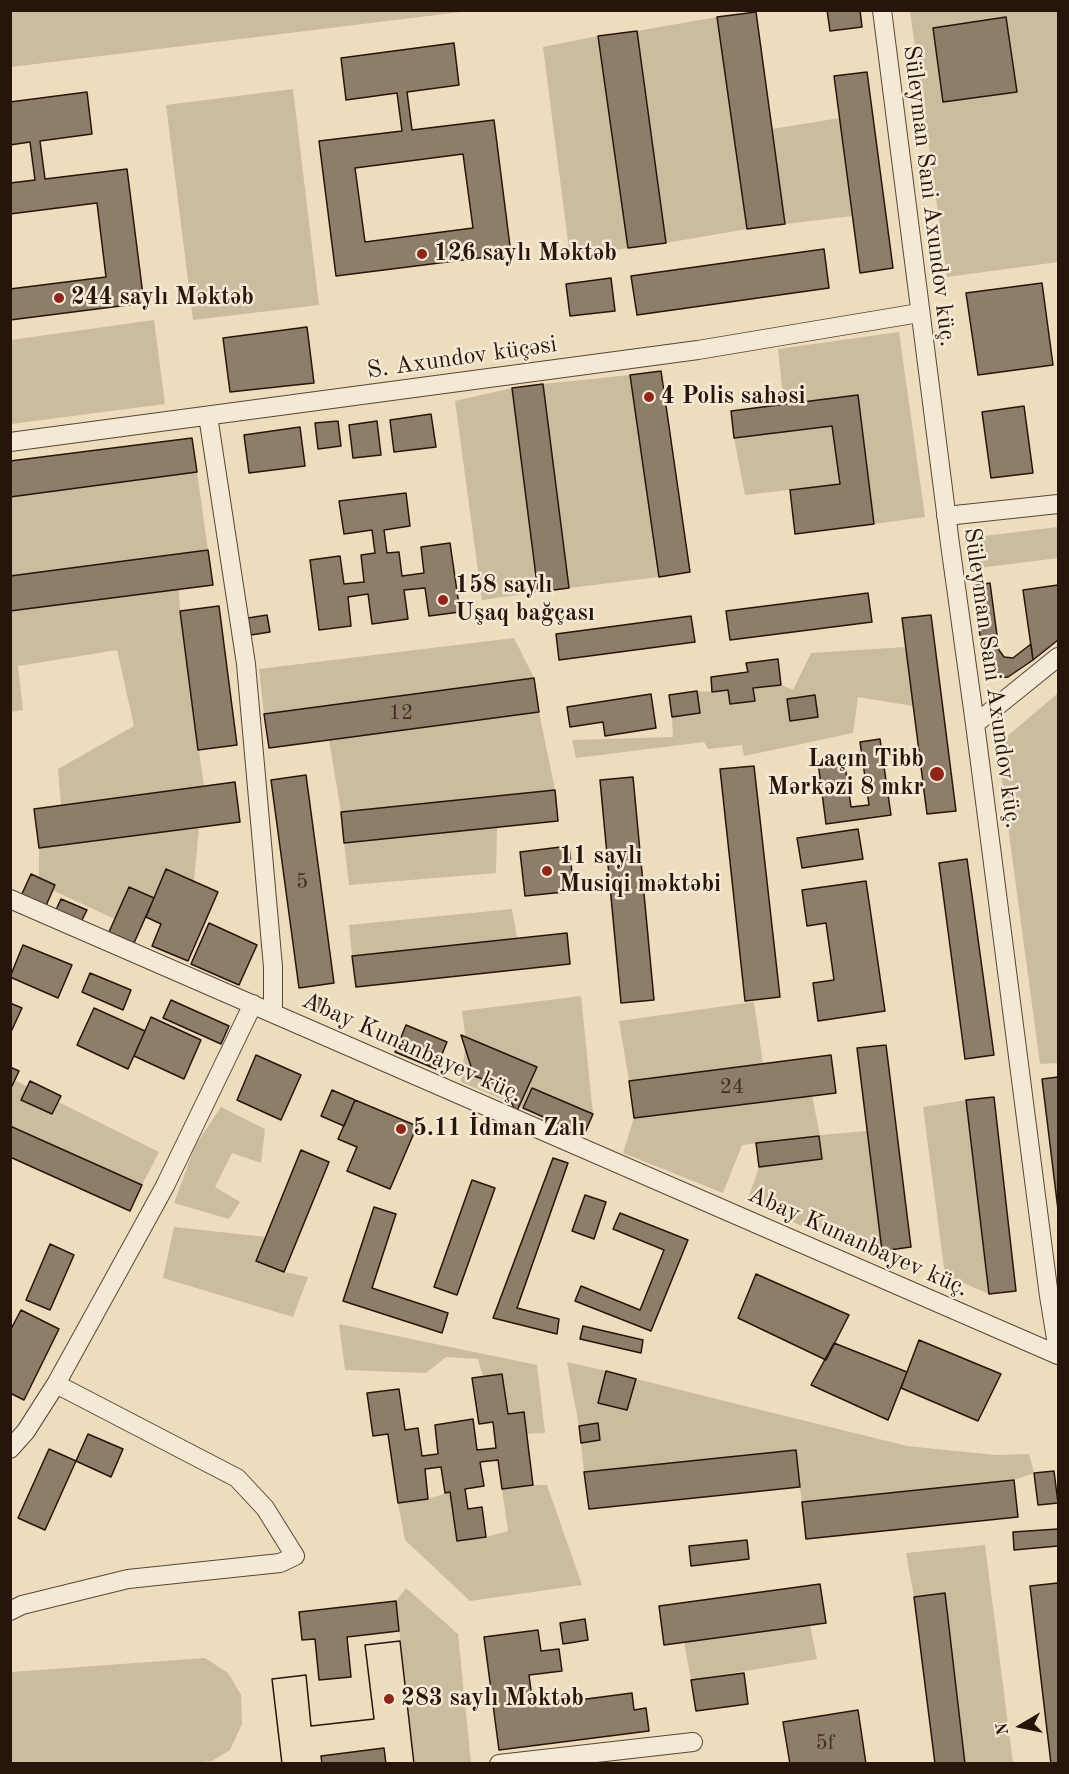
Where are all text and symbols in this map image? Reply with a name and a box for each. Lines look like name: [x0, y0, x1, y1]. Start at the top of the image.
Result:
street label: Süleyman Sani Axundov küç.: [896, 44, 962, 348]
place label: 126 saylı Məktəb: [434, 240, 617, 268]
marker: 126 saylı Məktəb: [415, 247, 429, 261]
place label: 244 saylı Məktəb: [71, 284, 254, 312]
marker: 244 saylı Məktəb: [52, 291, 66, 305]
street label: S. Axundov küçəsi: [365, 330, 559, 386]
place label: 4 Polis sahəsi: [661, 383, 806, 411]
marker: 4 Polis sahəsi: [642, 390, 656, 404]
street label: Süleyman Sani Axundov küç.: [957, 526, 1027, 830]
place label: 158 saylı Uşaq bağçası: [455, 572, 595, 628]
marker: 158 saylı Uşaq bağçası: [436, 593, 450, 607]
house number: 12: [389, 700, 413, 726]
place label: Laçın Tibb Mərkəzi 8 mkr: [768, 746, 924, 802]
marker: Laçın Tibb Mərkəzi 8 mkr: [928, 765, 946, 783]
place label: 11 saylı Musiqi məktəbi: [559, 843, 721, 899]
marker: 11 saylı Musiqi məktəbi: [540, 864, 554, 878]
house number: 5: [296, 869, 308, 895]
street label: Abay Kunanbayev küç.: [297, 986, 527, 1110]
house number: 24: [720, 1074, 744, 1100]
place label: 5.11 İdman Zalı: [413, 1115, 585, 1143]
marker: 5.11 İdman Zalı: [394, 1122, 408, 1136]
street label: Abay Kunanbayev küç.: [743, 1180, 973, 1304]
place label: 283 saylı Məktəb: [401, 1685, 584, 1713]
marker: 283 saylı Məktəb: [382, 1692, 396, 1706]
north arrow: [991, 1696, 1051, 1756]
text: N: [994, 1722, 1012, 1736]
house number: 5f: [815, 1730, 835, 1756]

